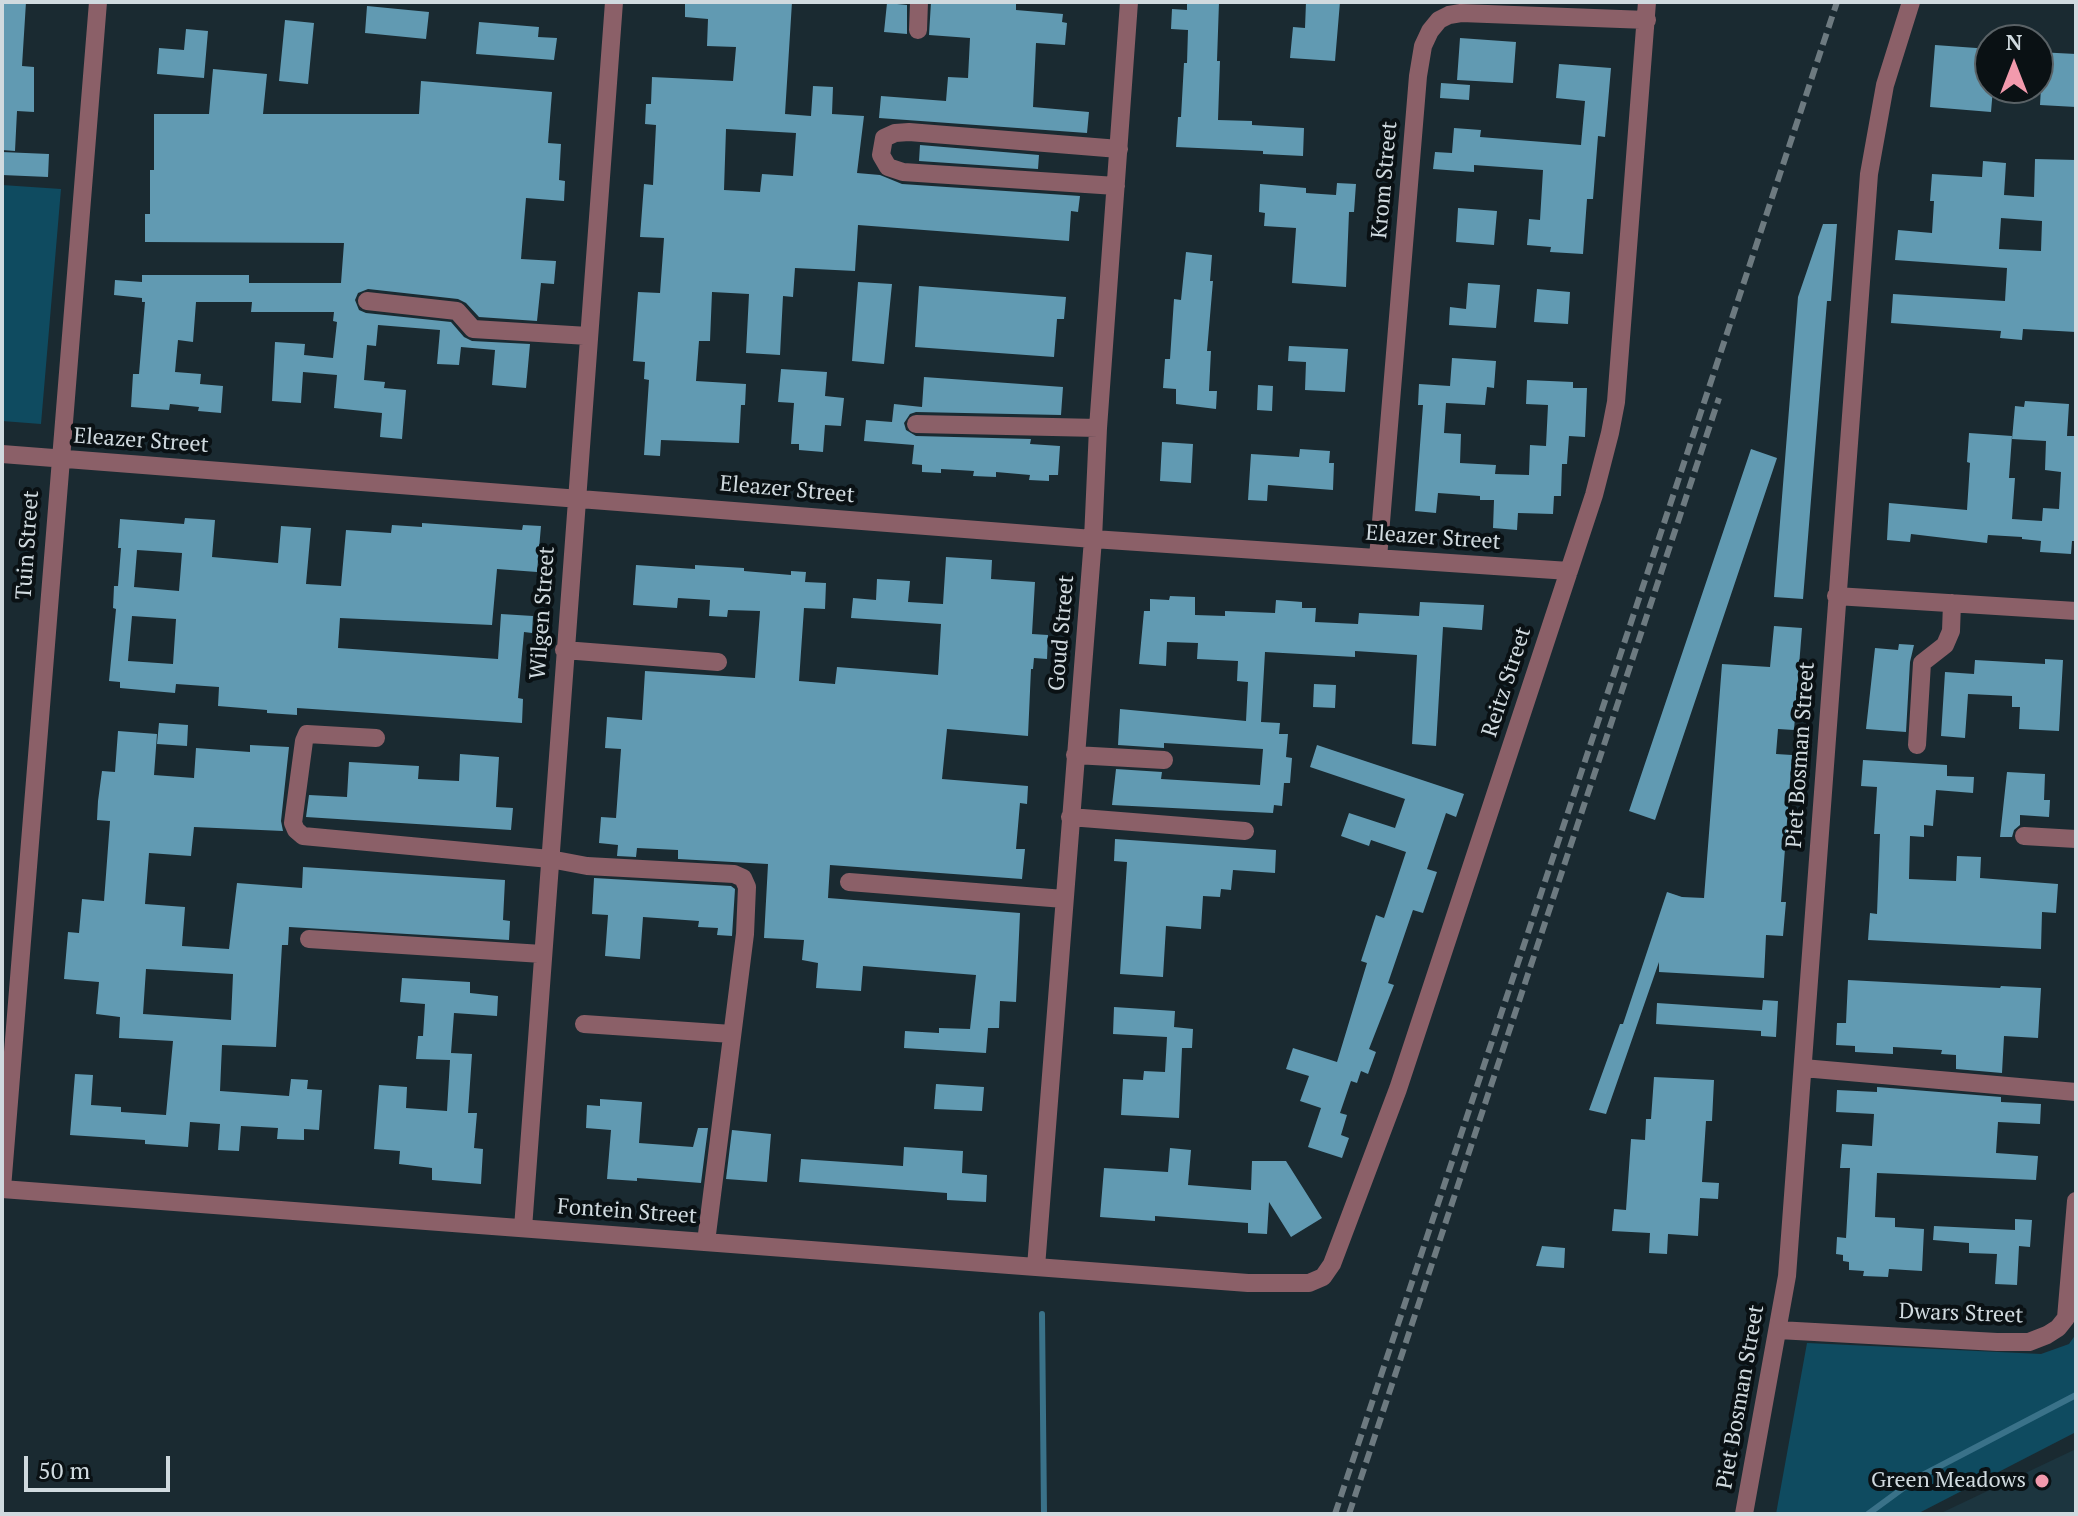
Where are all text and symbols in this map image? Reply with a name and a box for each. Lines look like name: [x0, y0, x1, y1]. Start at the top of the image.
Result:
north arrow: [1974, 24, 2054, 104]
text: N: [2006, 27, 2022, 56]
street label: Krom Street: [1367, 120, 1403, 240]
street label: Eleazer Street: [72, 423, 210, 459]
street label: Eleazer Street: [718, 471, 856, 509]
street label: Tuin Street: [11, 490, 45, 600]
street label: Eleazer Street: [1364, 520, 1502, 556]
street label: Wilgen Street: [525, 545, 561, 681]
street label: Goud Street: [1044, 574, 1080, 692]
street label: Reitz Street: [1477, 624, 1537, 740]
street label: Piet Bosman Street: [1781, 661, 1821, 849]
street label: Fontein Street: [556, 1194, 698, 1230]
street label: Dwars Street: [1898, 1299, 2024, 1329]
street label: Piet Bosman Street: [1712, 1303, 1770, 1491]
scale bar: [28, 1440, 174, 1490]
text: 50 m: [38, 1454, 90, 1486]
place label: Green Meadows: [1871, 1468, 2026, 1494]
marker: Green Meadows: [2033, 1472, 2051, 1490]

